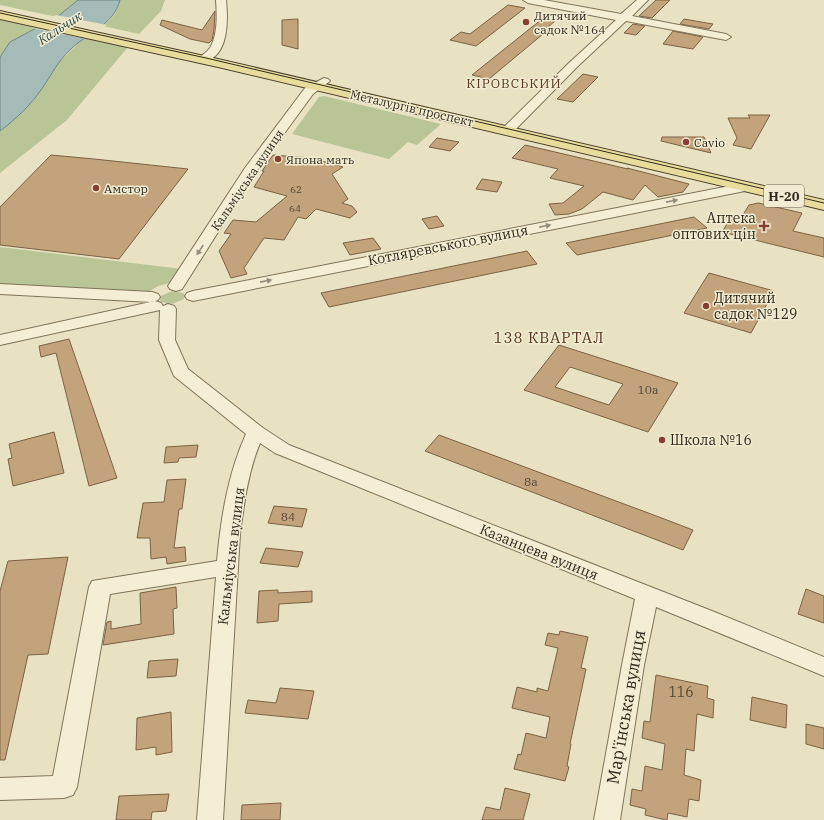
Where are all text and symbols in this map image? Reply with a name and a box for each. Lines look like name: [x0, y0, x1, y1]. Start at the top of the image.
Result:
water label: Кальчик: [34, 7, 86, 49]
place label: Дитячий садок №164: [534, 8, 606, 37]
marker: Дитячий садок №164: [521, 17, 531, 27]
district label: КІРОВСЬКИЙ: [466, 75, 562, 92]
street label: Металургів проспект: [349, 87, 475, 129]
street label: Кальміуська вулиця: [207, 126, 287, 234]
place label: Cavio: [694, 135, 725, 150]
marker: Cavio: [681, 137, 691, 147]
place label: Япона мать: [286, 152, 355, 167]
marker: Япона мать: [273, 154, 283, 164]
place label: Амстор: [104, 181, 148, 196]
marker: Амстор: [91, 183, 101, 193]
house number: 62: [290, 183, 302, 196]
road number: Н-20: [764, 185, 804, 207]
one-way arrow: [666, 197, 678, 203]
house number: 64: [289, 202, 301, 215]
place label: Аптека оптових цін: [673, 209, 756, 243]
street label: Котляревського вулиця: [366, 221, 530, 269]
marker: Аптека оптових цін: [759, 221, 769, 231]
one-way arrow: [538, 223, 551, 229]
one-way arrow: [196, 244, 203, 255]
one-way arrow: [260, 278, 272, 284]
place label: Дитячий садок №129: [714, 289, 797, 323]
marker: Дитячий садок №129: [701, 301, 711, 311]
district label: 138 КВАРТАЛ: [494, 328, 605, 347]
house number: 10а: [638, 382, 659, 397]
place label: Школа №16: [670, 431, 752, 449]
marker: Школа №16: [657, 435, 667, 445]
house number: 8а: [524, 474, 538, 489]
street label: Кальміуська вулиця: [214, 486, 248, 626]
house number: 84: [281, 509, 295, 524]
street label: Казанцева вулиця: [477, 520, 601, 584]
street label: Мар'їнська вулиця: [602, 628, 650, 786]
house number: 116: [668, 683, 694, 701]

